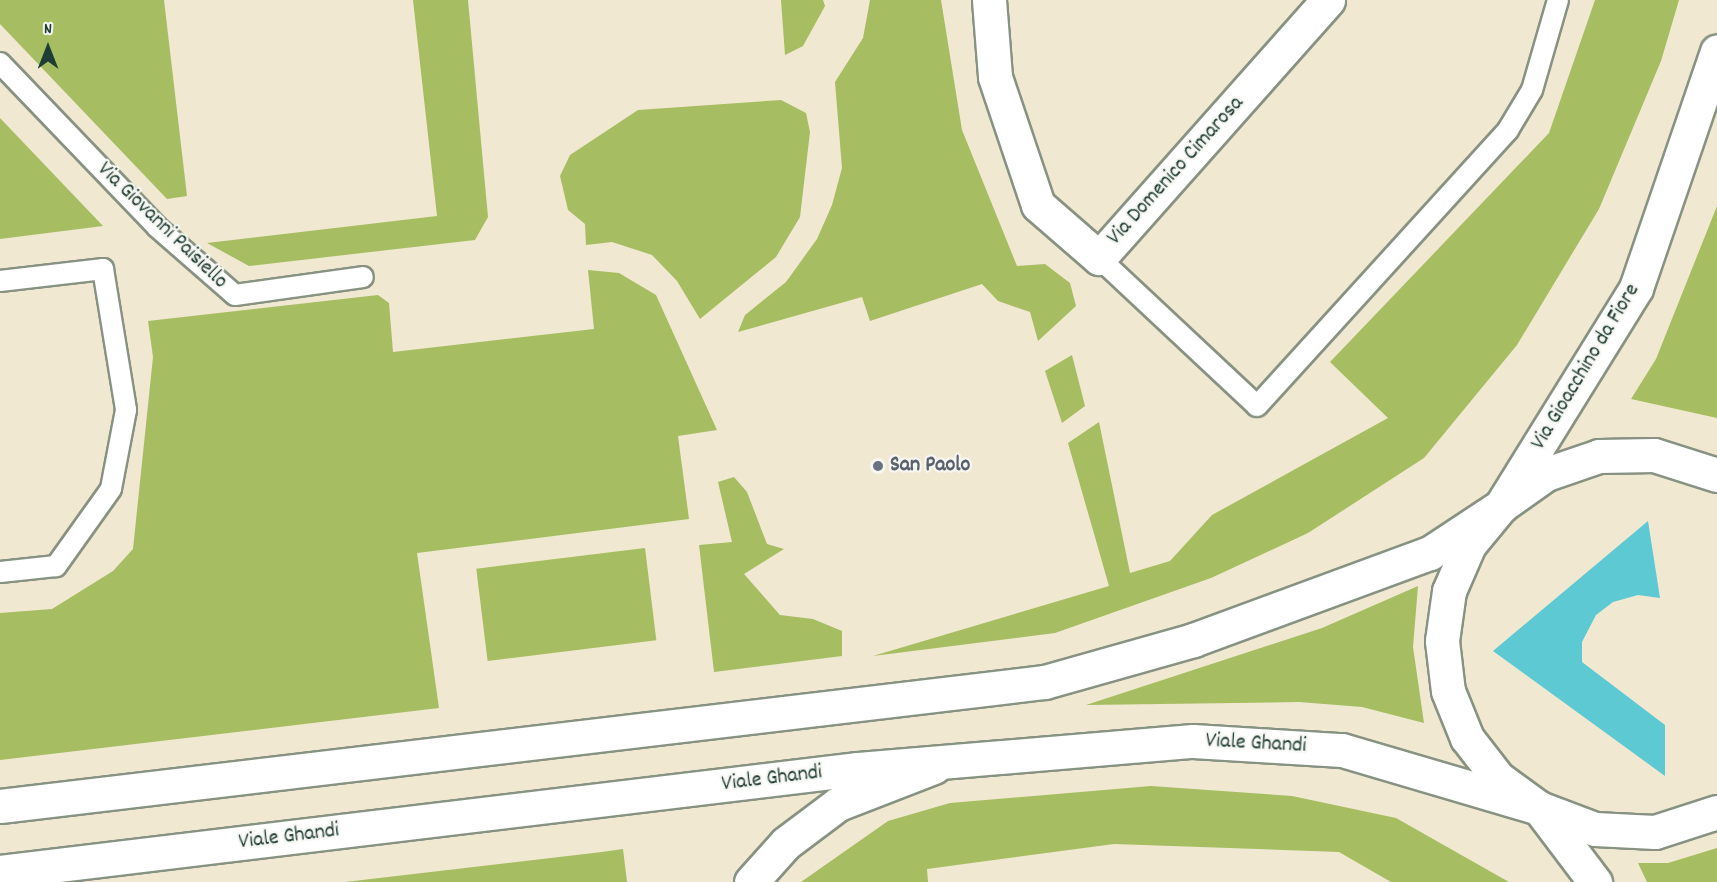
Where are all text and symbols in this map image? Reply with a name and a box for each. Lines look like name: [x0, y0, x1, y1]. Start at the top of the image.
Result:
north arrow: [18, 18, 78, 78]
text: N: [44, 18, 52, 41]
street label: Via Domenico Cimarosa: [1102, 91, 1250, 251]
street label: Via Giovanni Paisiello: [91, 157, 233, 295]
street label: Via Gioacchino da Fiore: [1526, 279, 1646, 455]
place label: San Paolo: [890, 453, 970, 479]
marker: San Paolo: [871, 459, 885, 473]
street label: Viale Ghandi: [1205, 728, 1307, 760]
street label: Viale Ghandi: [720, 760, 824, 798]
street label: Viale Ghandi: [237, 818, 341, 856]

